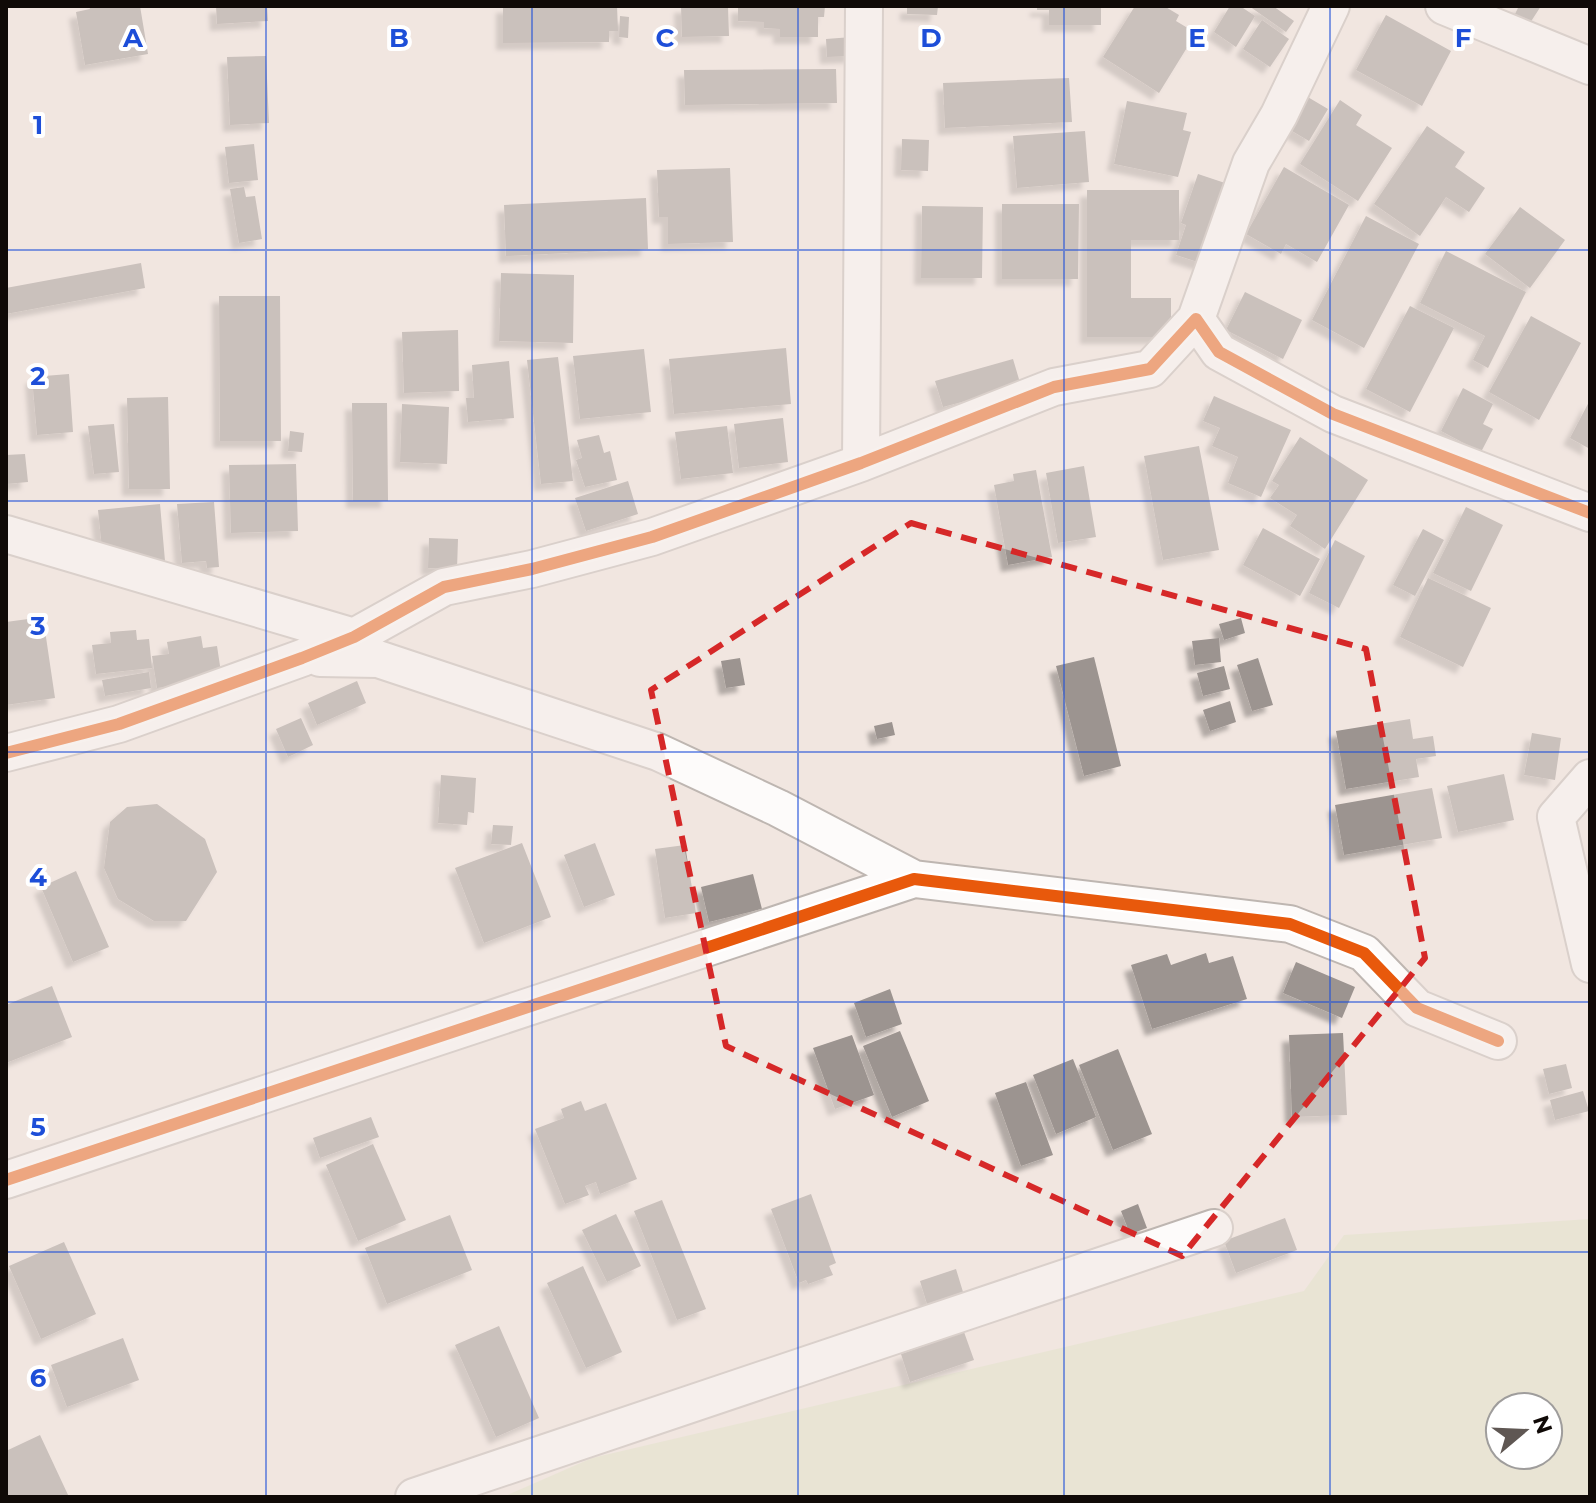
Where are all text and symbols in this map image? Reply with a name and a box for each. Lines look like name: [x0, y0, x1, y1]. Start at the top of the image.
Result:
text: A: [122, 22, 144, 54]
text: B: [389, 22, 409, 54]
text: C: [656, 22, 675, 54]
text: D: [920, 22, 942, 54]
text: E: [1188, 22, 1206, 54]
text: F: [1455, 22, 1471, 54]
text: 1: [33, 109, 43, 141]
text: 2: [30, 360, 46, 392]
text: 3: [29, 610, 46, 642]
text: 4: [29, 861, 47, 893]
text: 5: [30, 1111, 46, 1143]
text: 6: [30, 1362, 47, 1394]
north arrow: [1484, 1391, 1564, 1471]
text: N: [1527, 1412, 1558, 1437]

